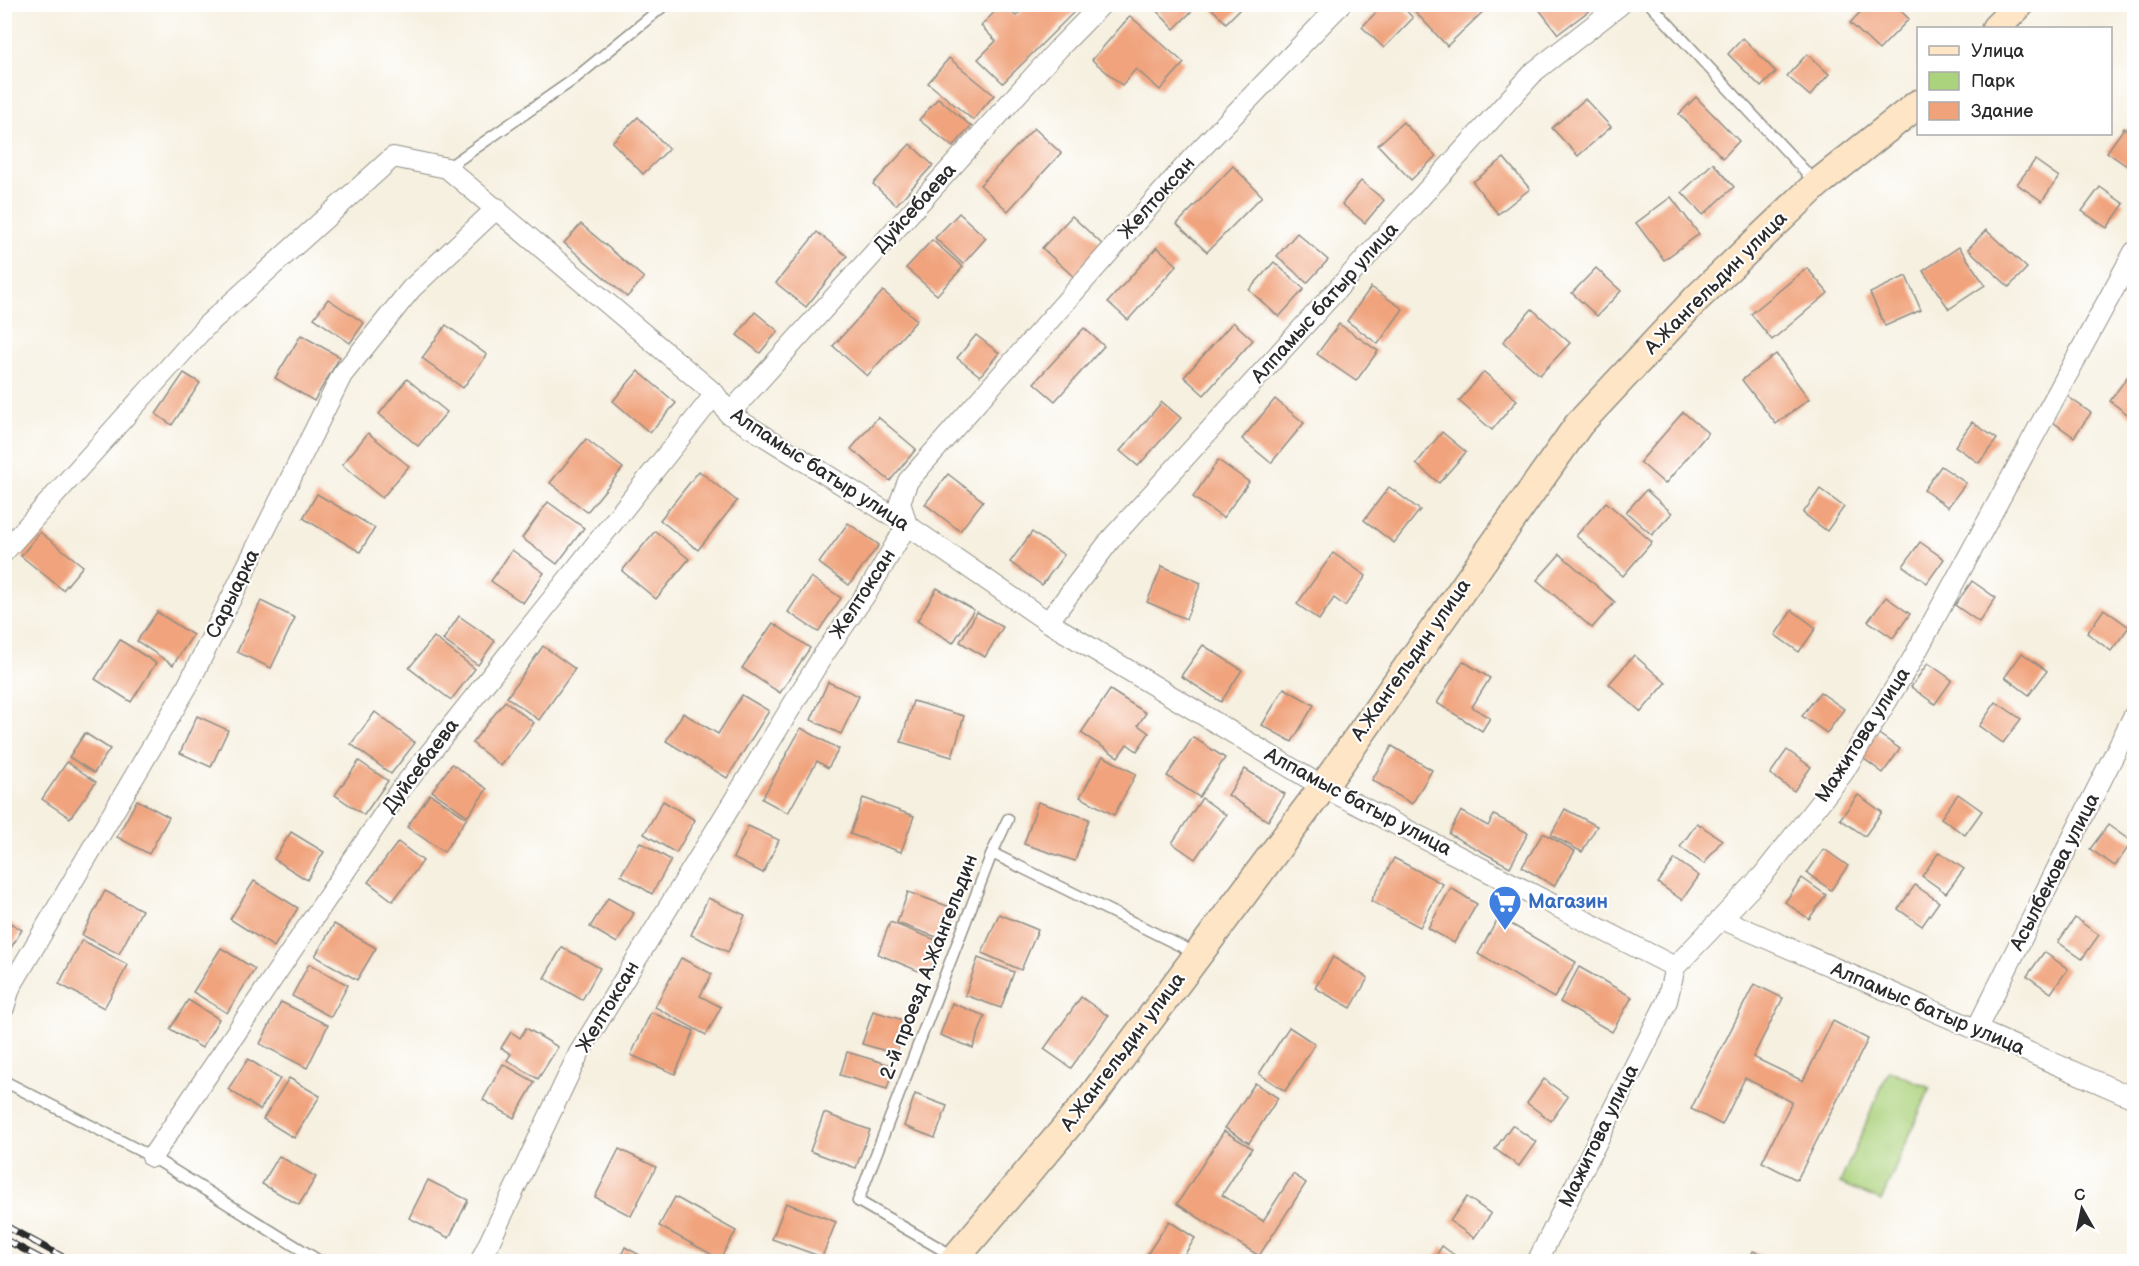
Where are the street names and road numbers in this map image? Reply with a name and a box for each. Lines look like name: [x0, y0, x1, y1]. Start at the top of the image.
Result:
street label: Желтоксан: [1114, 152, 1200, 244]
street label: Дуйсебаева: [869, 158, 961, 258]
street label: А.Жангельдин улица: [1639, 206, 1793, 360]
street label: Алпамыс батыр улица: [1246, 217, 1404, 389]
street label: Алпамыс батыр улица: [725, 403, 914, 537]
street label: Желтоксан: [825, 544, 901, 644]
street label: Сарыарка: [201, 545, 265, 643]
street label: А.Жангельдин улица: [1345, 574, 1476, 746]
street label: Мажитова улица: [1810, 663, 1916, 807]
street label: Дуйсебаева: [378, 714, 464, 818]
street label: Алпамыс батыр улица: [1260, 742, 1456, 862]
street label: Асылбекова улица: [2004, 789, 2105, 956]
street label: 2-й проезд А.Жангельдин: [875, 851, 983, 1083]
street label: Желтоксан: [571, 957, 645, 1057]
street label: Алпамыс батыр улица: [1827, 957, 2029, 1061]
street label: А.Жангельдин улица: [1055, 968, 1191, 1137]
street label: Мажитова улица: [1554, 1060, 1644, 1211]

